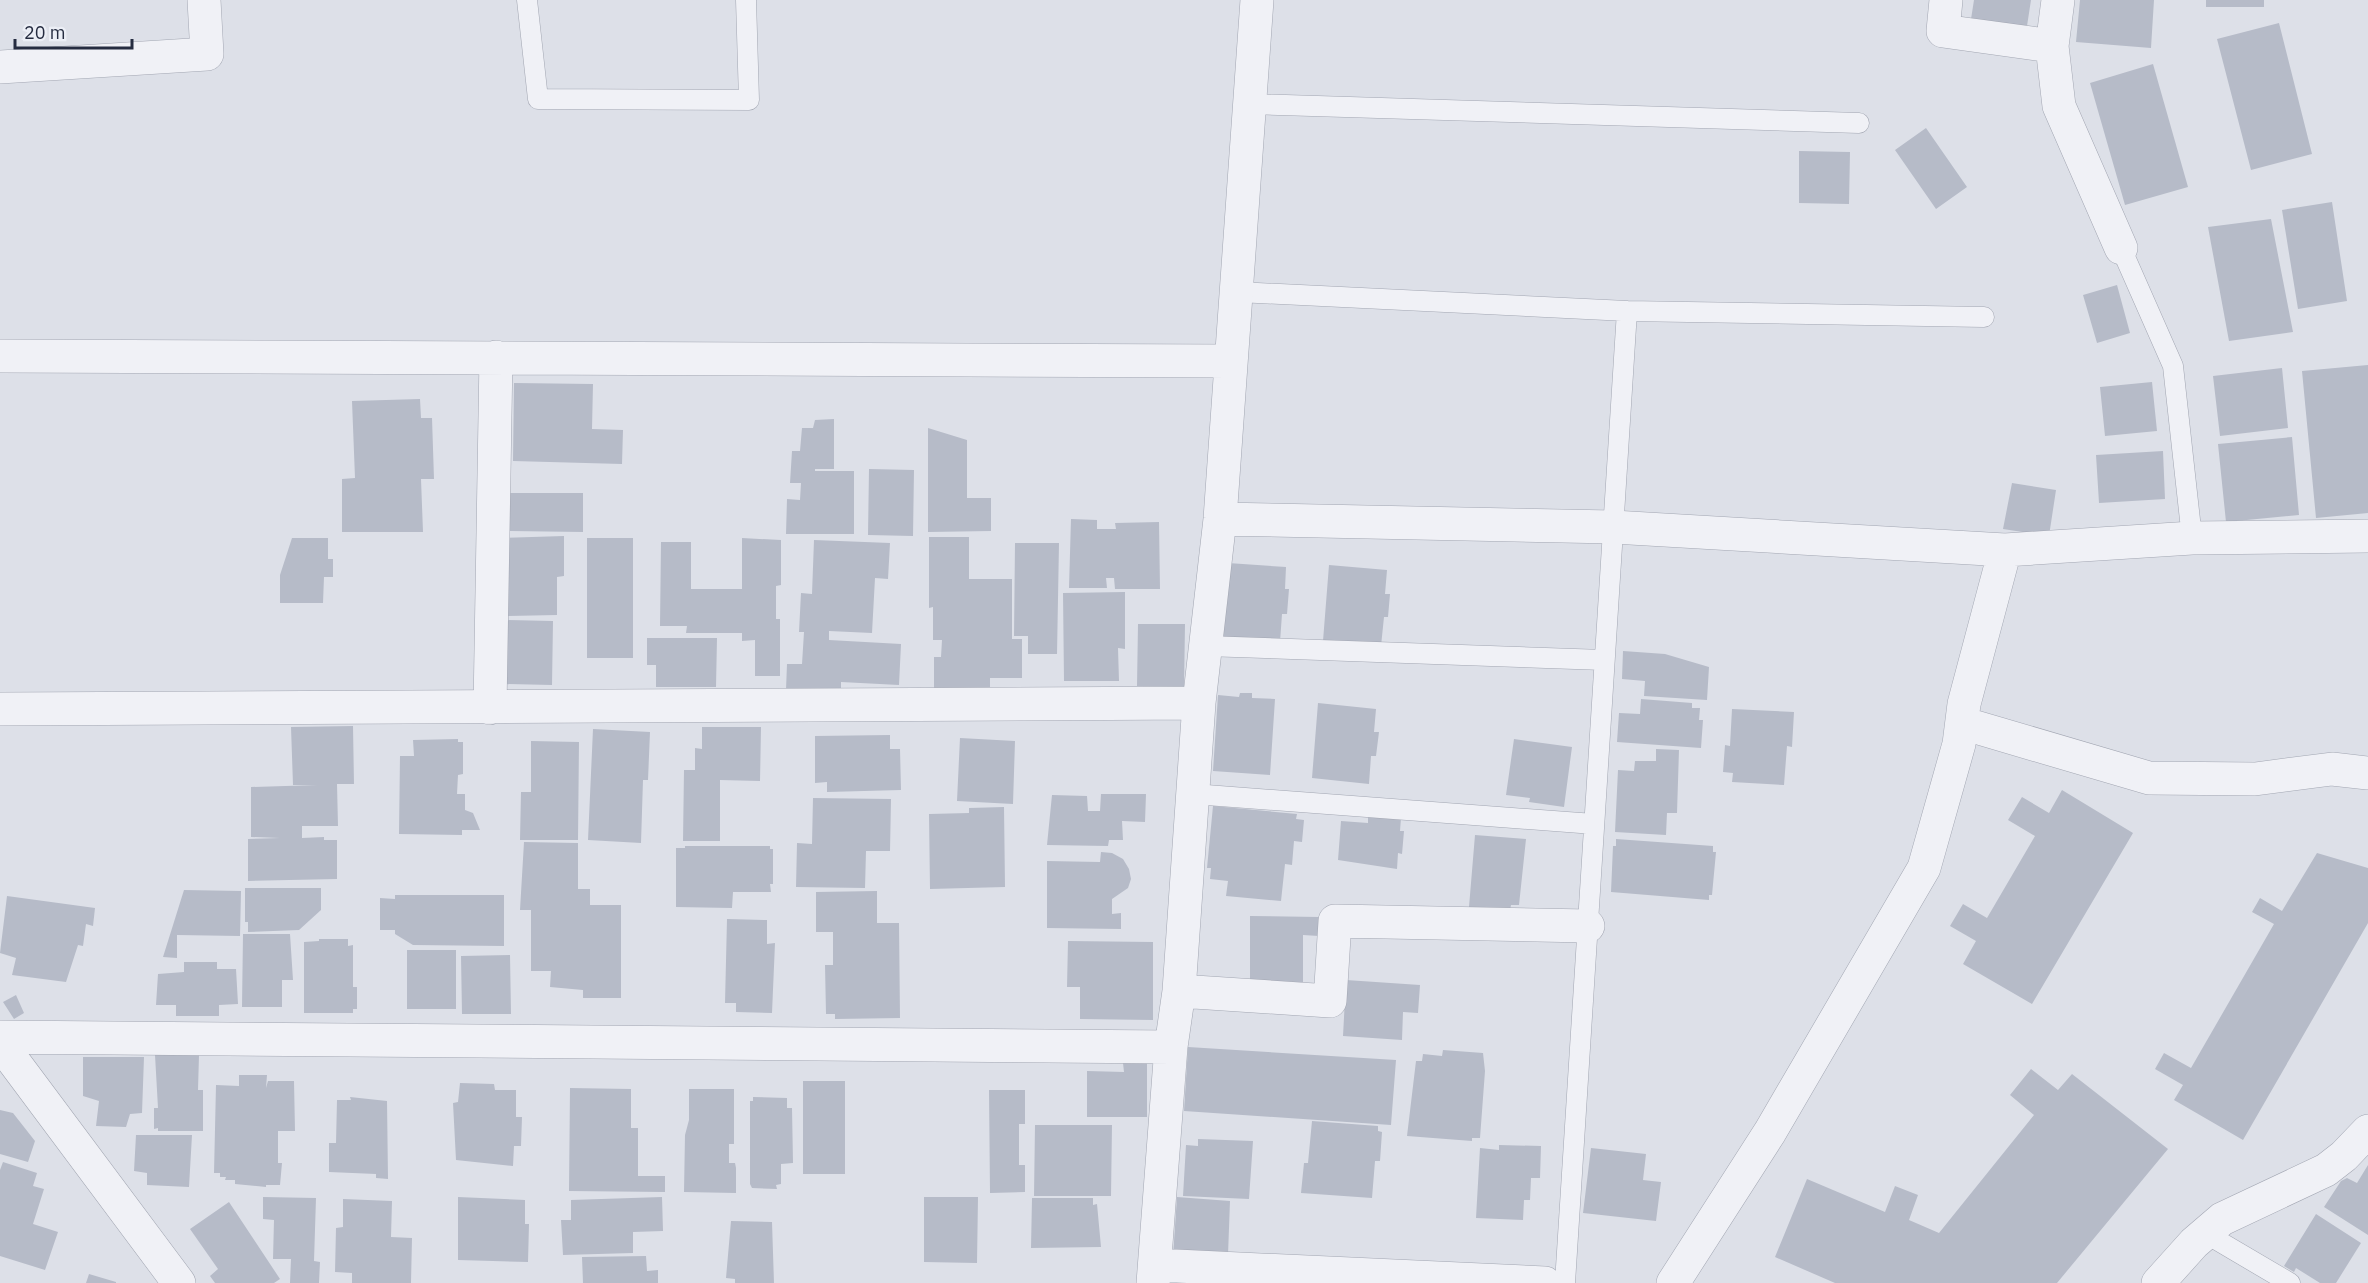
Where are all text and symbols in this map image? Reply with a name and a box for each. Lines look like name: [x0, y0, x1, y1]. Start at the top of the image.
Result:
scale bar: [15, 12, 132, 50]
text: 20 m: [24, 21, 66, 44]

